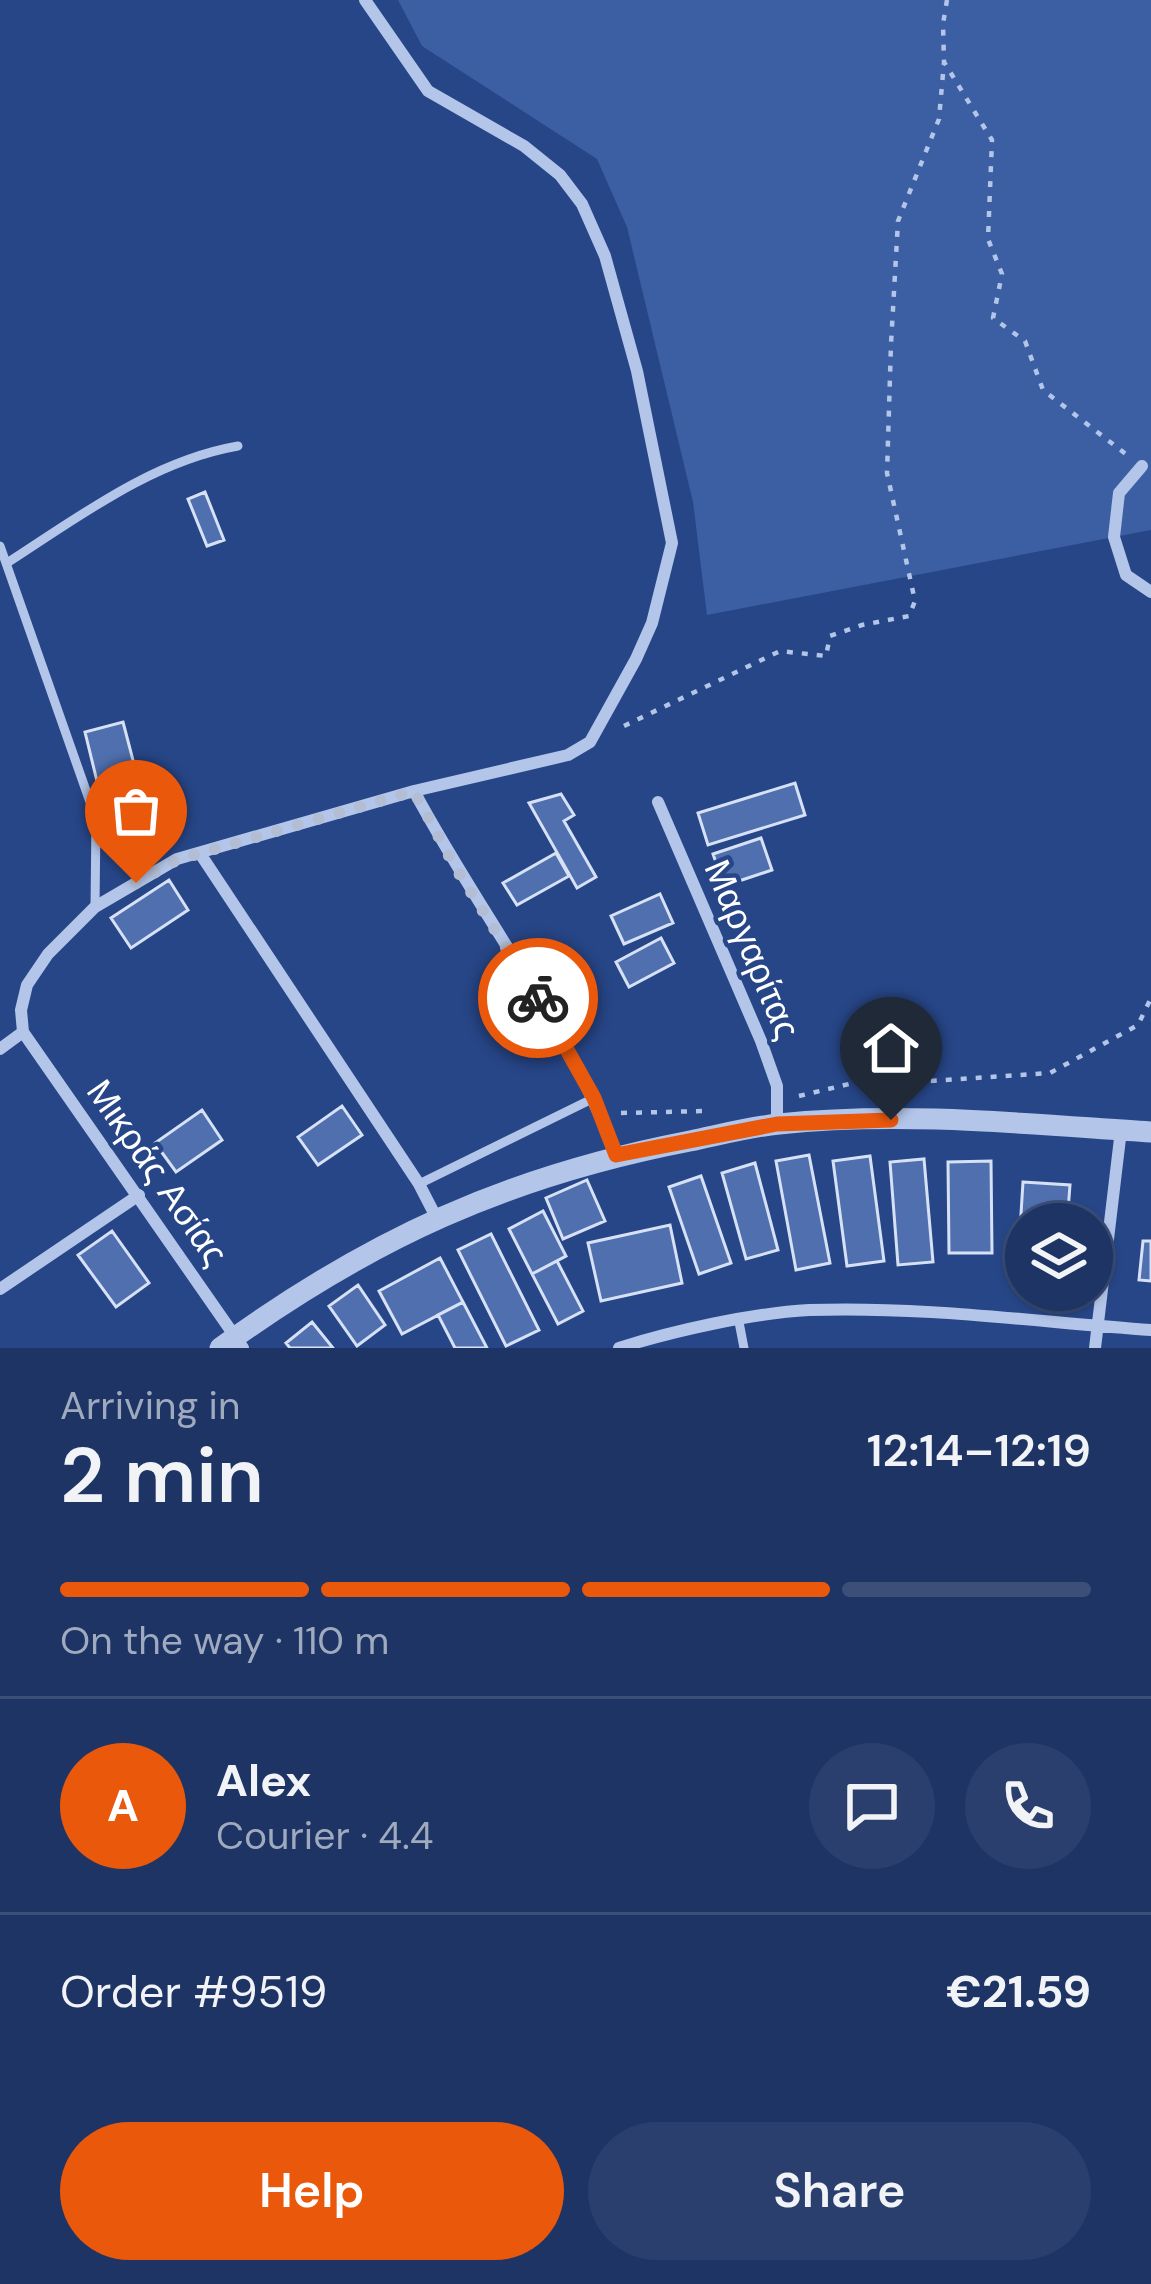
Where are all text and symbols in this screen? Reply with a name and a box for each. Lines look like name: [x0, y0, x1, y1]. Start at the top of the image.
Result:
pin: [85, 760, 187, 883]
icon: bag: [103, 778, 169, 844]
street label: Μαργαρίτας: [694, 852, 811, 1046]
courier: [478, 938, 598, 1058]
icon: bike: [505, 965, 571, 1031]
pin: [840, 997, 942, 1120]
icon: home: [858, 1015, 924, 1081]
street label: Μικράς Ασίας: [76, 1070, 239, 1274]
map controls: [1005, 1203, 1113, 1311]
button: layers: [1005, 1203, 1113, 1311]
text: Arriving in: [60, 1380, 240, 1431]
text: 12:14–12:19: [867, 1421, 1091, 1480]
text: 2 min: [60, 1425, 264, 1526]
text: On the way · 110 m: [60, 1615, 389, 1666]
button: chat: [809, 1743, 935, 1869]
button: phone: [965, 1743, 1091, 1869]
text: Alex: [216, 1751, 311, 1810]
text: A: [107, 1776, 139, 1835]
text: Courier · 4.4: [216, 1810, 433, 1861]
text: Order #9519: [60, 1962, 327, 2021]
text: €21.59: [946, 1962, 1091, 2021]
button: Help: [60, 2122, 564, 2260]
button: Share: [588, 2122, 1091, 2260]

